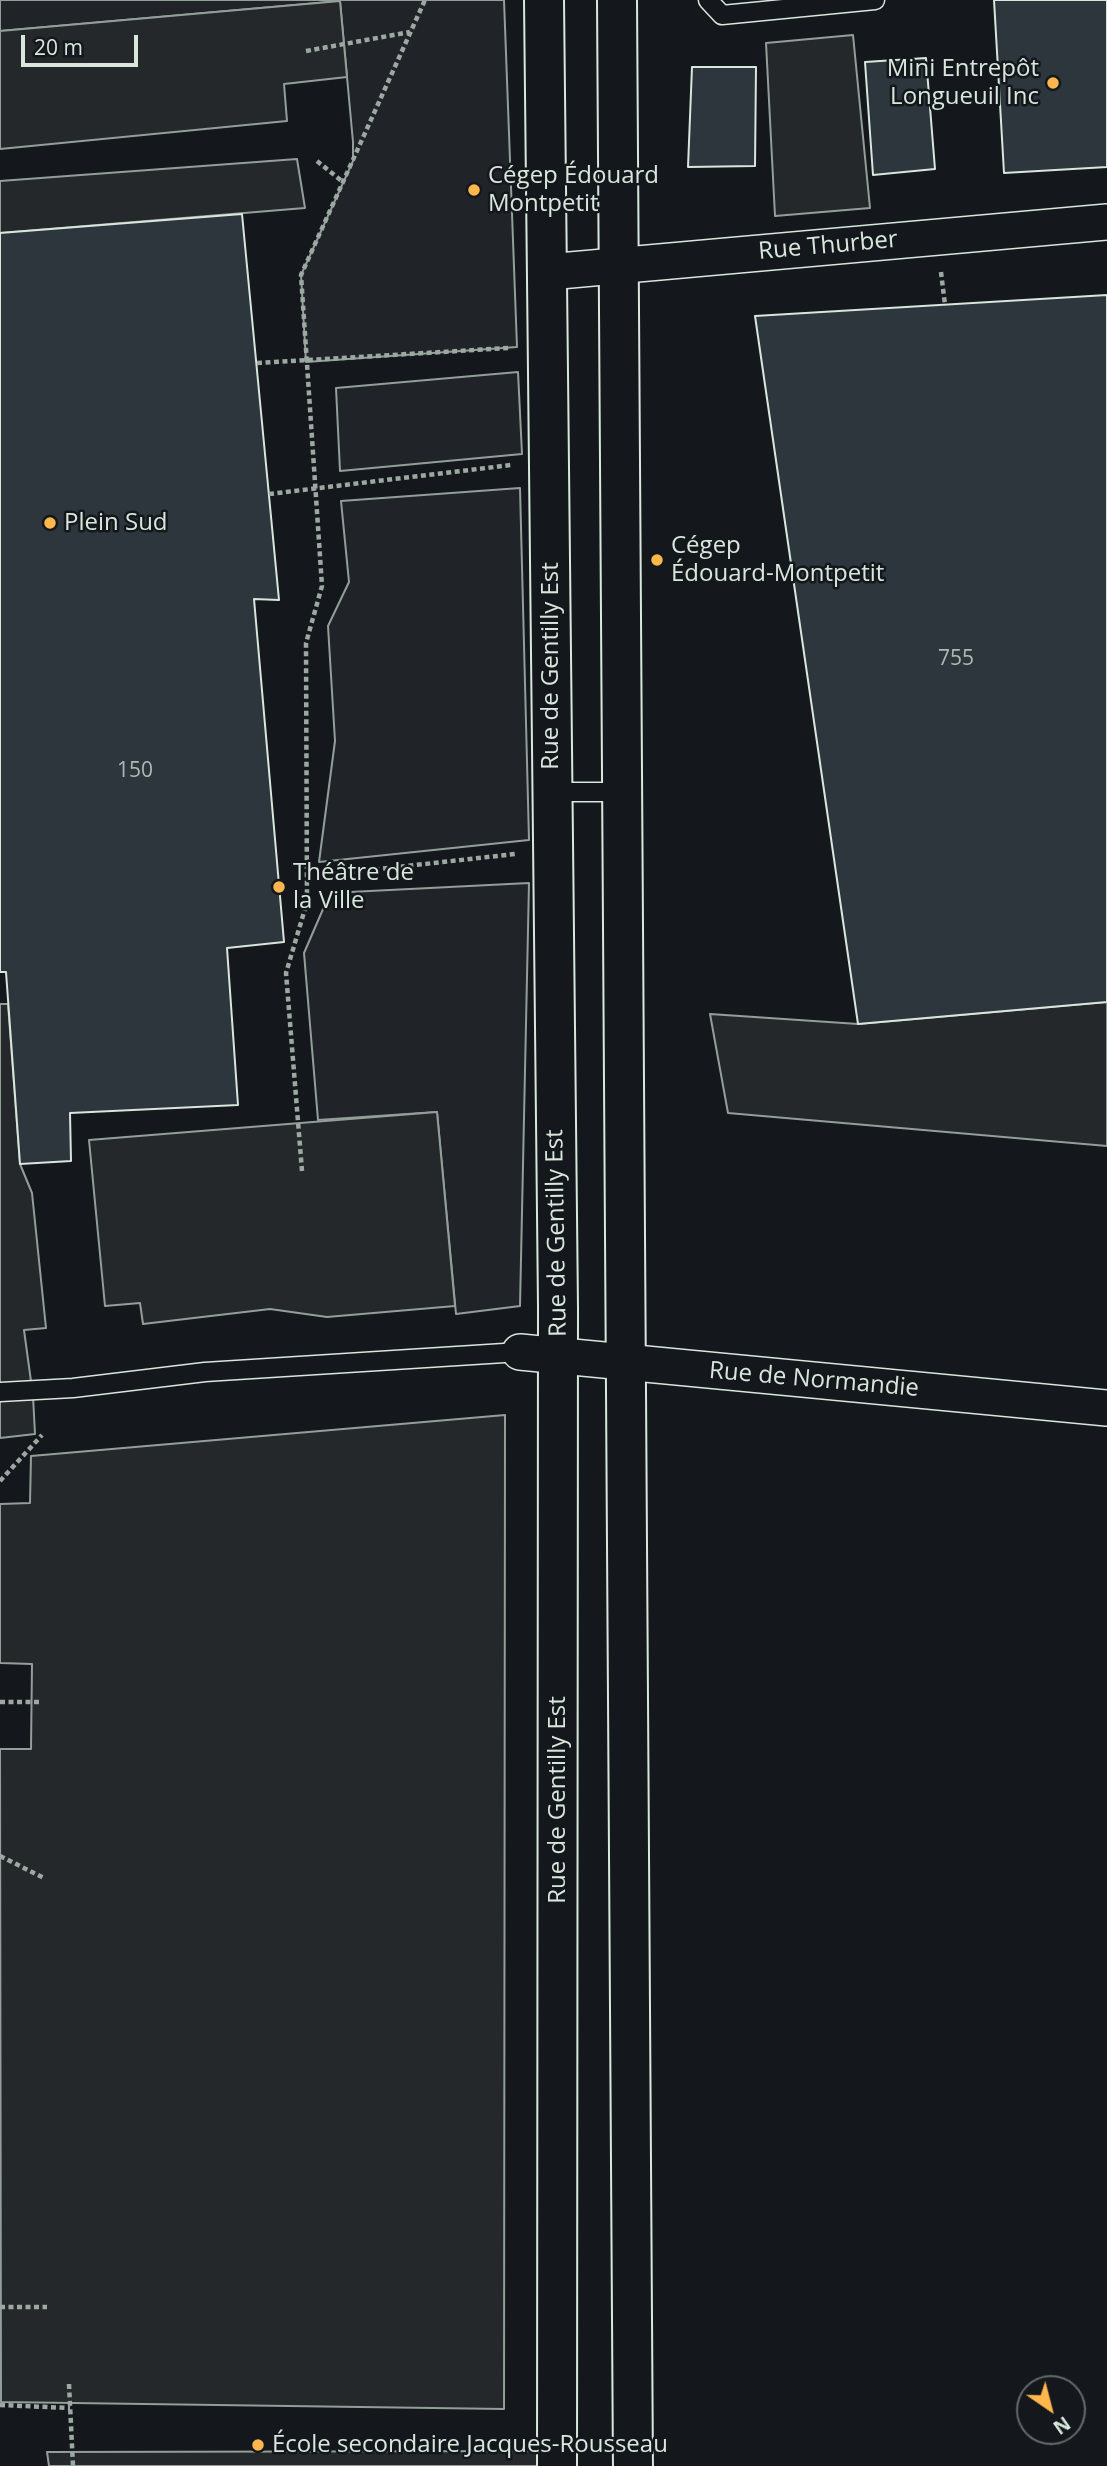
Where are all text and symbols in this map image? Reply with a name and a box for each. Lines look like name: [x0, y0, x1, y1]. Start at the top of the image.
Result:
scale bar: [24, 21, 142, 65]
text: 20 m: [34, 33, 83, 61]
place label: Mini Entrepôt Longueuil Inc: [887, 55, 1039, 111]
marker: Mini Entrepôt Longueuil Inc: [1045, 75, 1061, 91]
place label: Cégep Édouard Montpetit: [488, 162, 659, 218]
marker: Cégep Édouard Montpetit: [466, 182, 482, 198]
street label: Rue Thurber: [757, 226, 899, 266]
place label: Plein Sud: [64, 509, 168, 537]
marker: Plein Sud: [42, 515, 58, 531]
place label: Cégep Édouard-Montpetit: [671, 532, 884, 588]
marker: Cégep Édouard-Montpetit: [649, 552, 665, 568]
street label: Rue de Gentilly Est: [537, 562, 565, 770]
house number: 755: [938, 646, 974, 672]
house number: 150: [117, 758, 153, 784]
place label: Théâtre de la Ville: [293, 859, 414, 915]
marker: Théâtre de la Ville: [271, 879, 287, 895]
street label: Rue de Gentilly Est: [541, 1129, 573, 1337]
street label: Rue de Normandie: [708, 1356, 920, 1404]
street label: Rue de Gentilly Est: [544, 1696, 572, 1904]
north arrow: [1016, 2375, 1086, 2445]
text: N: [1048, 2410, 1076, 2441]
place label: École secondaire Jacques-Rousseau: [272, 2431, 668, 2459]
marker: École secondaire Jacques-Rousseau: [250, 2437, 266, 2453]

